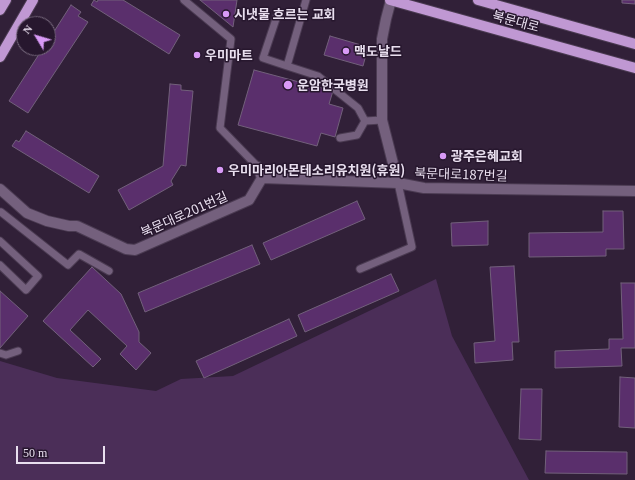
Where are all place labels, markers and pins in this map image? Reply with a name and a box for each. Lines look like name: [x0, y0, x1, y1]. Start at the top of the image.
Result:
place label: 시냇물 흐르는 교회: [234, 6, 336, 22]
marker: 시냇물 흐르는 교회: [221, 9, 231, 19]
place label: 맥도날드: [354, 43, 402, 59]
marker: 맥도날드: [341, 46, 351, 56]
place label: 우미마트: [205, 47, 253, 63]
marker: 우미마트: [192, 50, 202, 60]
place label: 운암한국병원: [297, 77, 369, 93]
marker: 운암한국병원: [282, 79, 294, 91]
place label: 광주은혜교회: [451, 148, 523, 164]
marker: 광주은혜교회: [438, 151, 448, 161]
place label: 우미마리아몬테소리유치원(휴원): [228, 162, 405, 178]
marker: 우미마리아몬테소리유치원(휴원): [215, 165, 225, 175]

